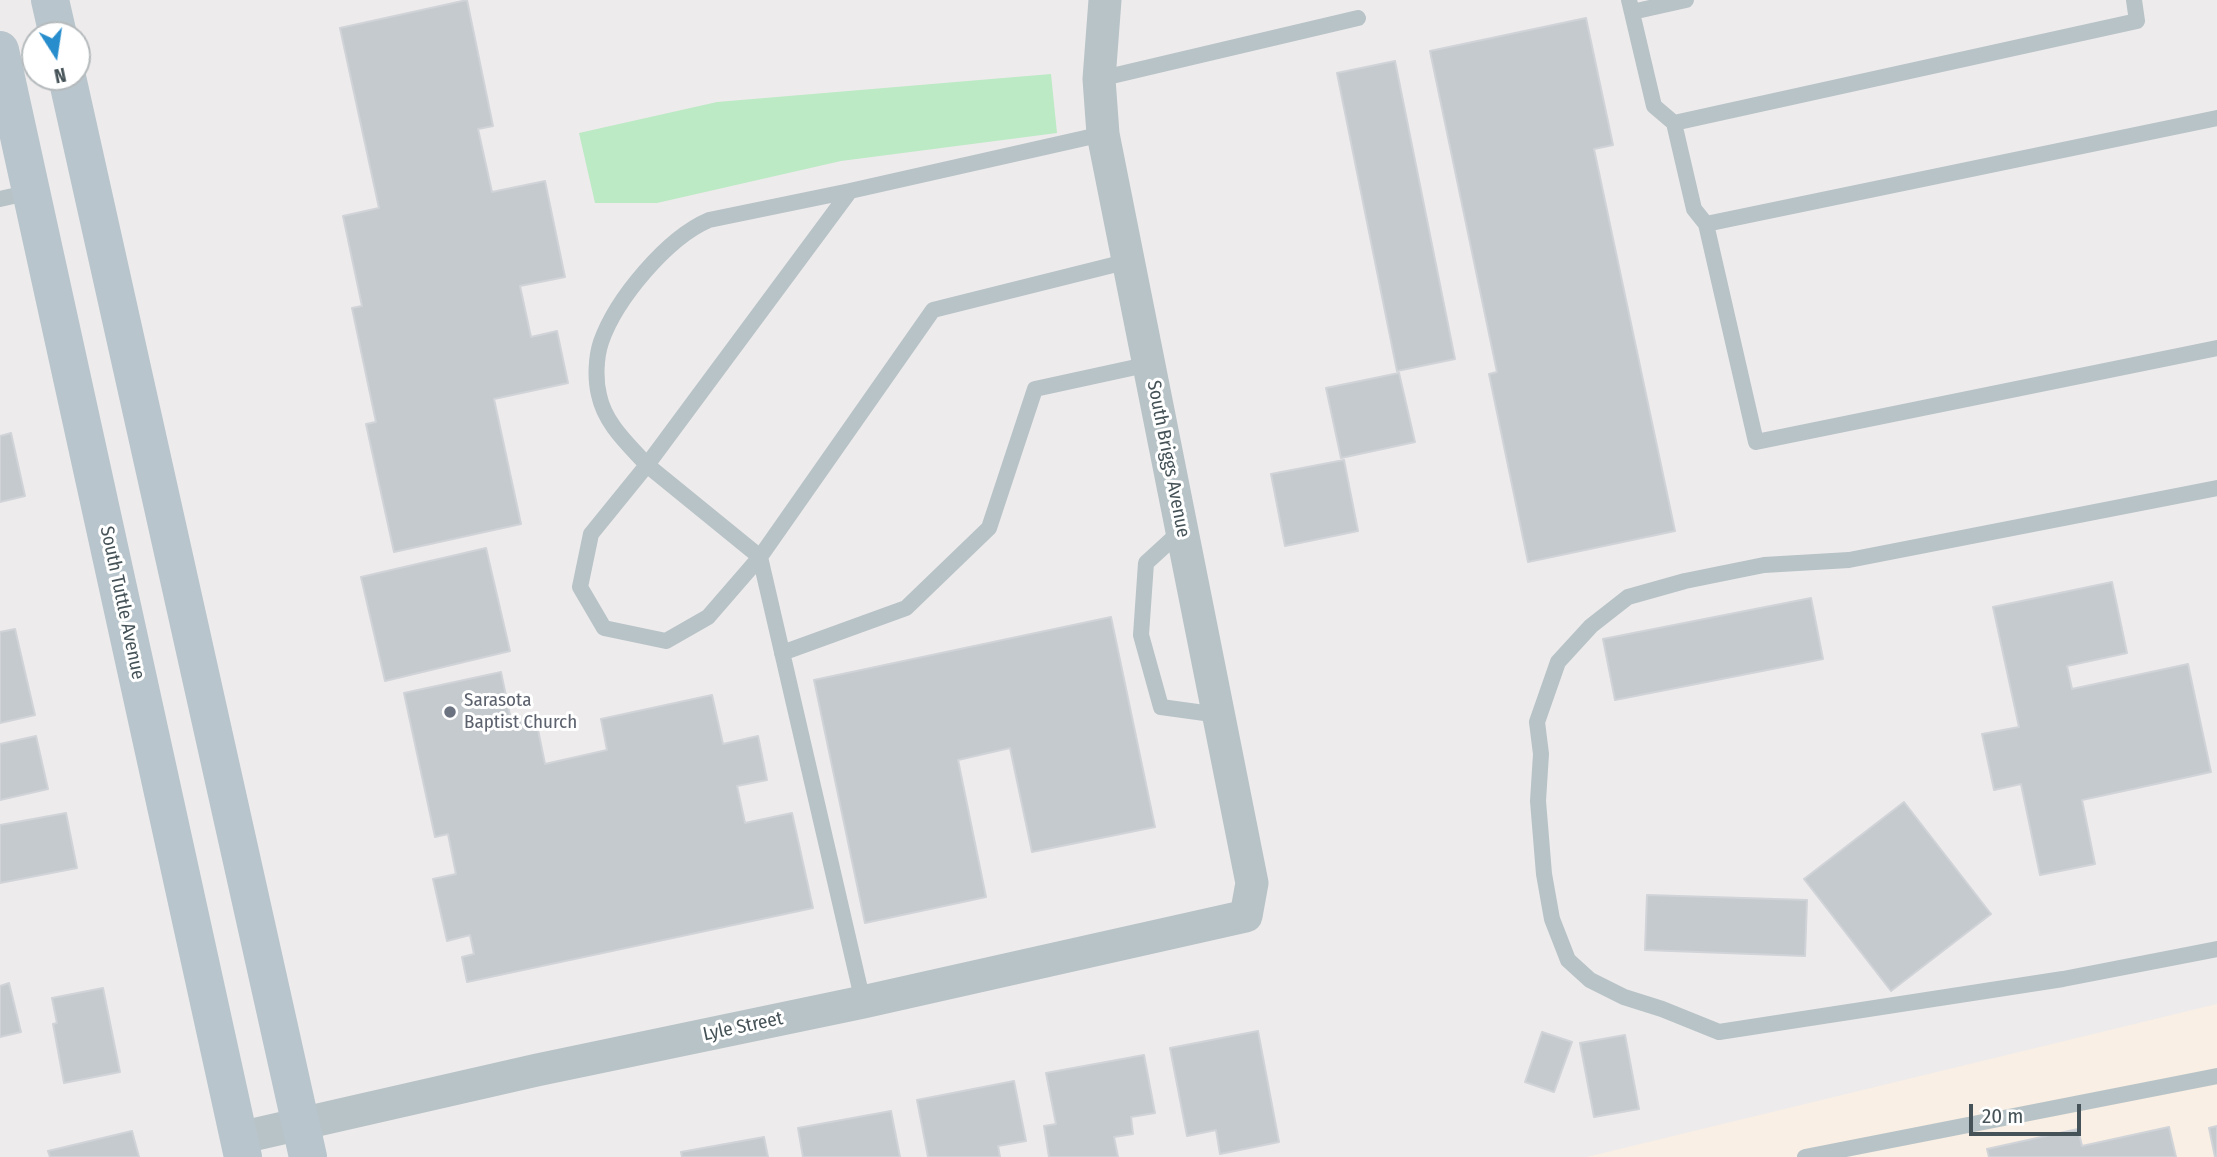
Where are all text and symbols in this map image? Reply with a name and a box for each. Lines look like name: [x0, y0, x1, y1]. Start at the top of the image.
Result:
north arrow: [21, 21, 91, 91]
text: N: [52, 63, 68, 88]
street label: South Briggs Avenue: [1142, 379, 1194, 539]
street label: South Tuttle Avenue: [95, 524, 149, 682]
place label: Sarasota Baptist Church: [464, 690, 577, 734]
marker: Sarasota Baptist Church: [442, 704, 458, 720]
street label: Lyle Street: [701, 1007, 785, 1047]
scale bar: [1972, 1090, 2084, 1134]
text: 20 m: [1982, 1103, 2023, 1129]

